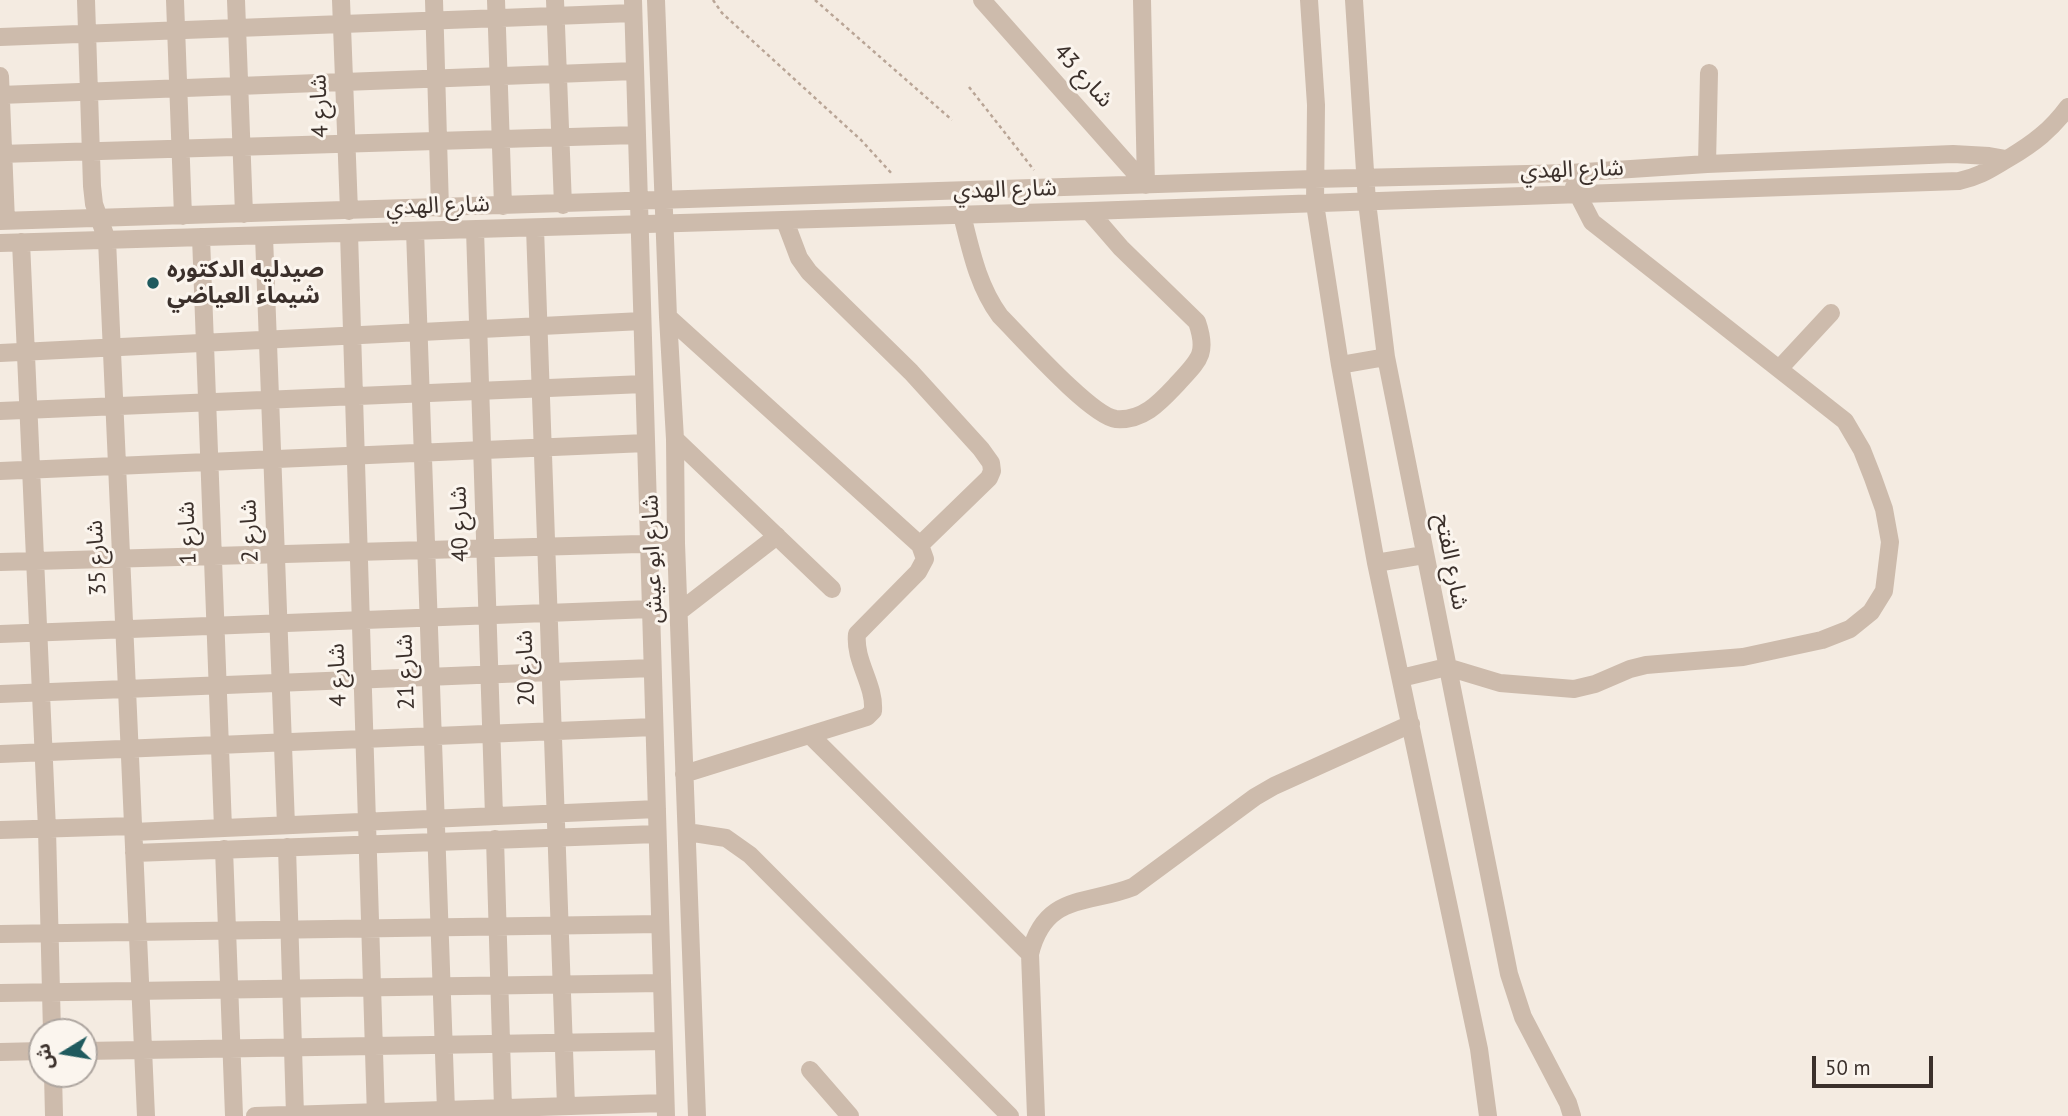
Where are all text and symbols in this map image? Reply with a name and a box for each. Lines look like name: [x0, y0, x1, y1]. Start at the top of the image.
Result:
street label: شارع 43: [1047, 39, 1119, 113]
street label: شارع 4: [305, 74, 335, 138]
street label: شارع الهدي: [1520, 154, 1624, 186]
street label: شارع الهدي: [953, 174, 1057, 206]
street label: شارع الهدي: [386, 190, 490, 222]
place label: صيدليه الدكتوره شيماء العياضي: [167, 256, 324, 310]
marker: صيدليه الدكتوره شيماء العياضي: [145, 275, 161, 291]
street label: شارع 40: [445, 486, 475, 562]
street label: شارع ابو عيش: [637, 494, 669, 624]
street label: شارع 2: [235, 499, 265, 563]
street label: شارع 1: [173, 501, 203, 565]
street label: شارع الفتح: [1428, 512, 1474, 612]
street label: شارع 35: [81, 519, 113, 597]
street label: شارع 20: [511, 630, 541, 706]
street label: شارع 21: [391, 634, 421, 710]
street label: شارع 4: [323, 643, 353, 707]
north arrow: [28, 1018, 98, 1088]
text: ش: [30, 1042, 59, 1072]
scale bar: [1816, 1042, 1937, 1086]
text: 50 m: [1825, 1054, 1871, 1081]

